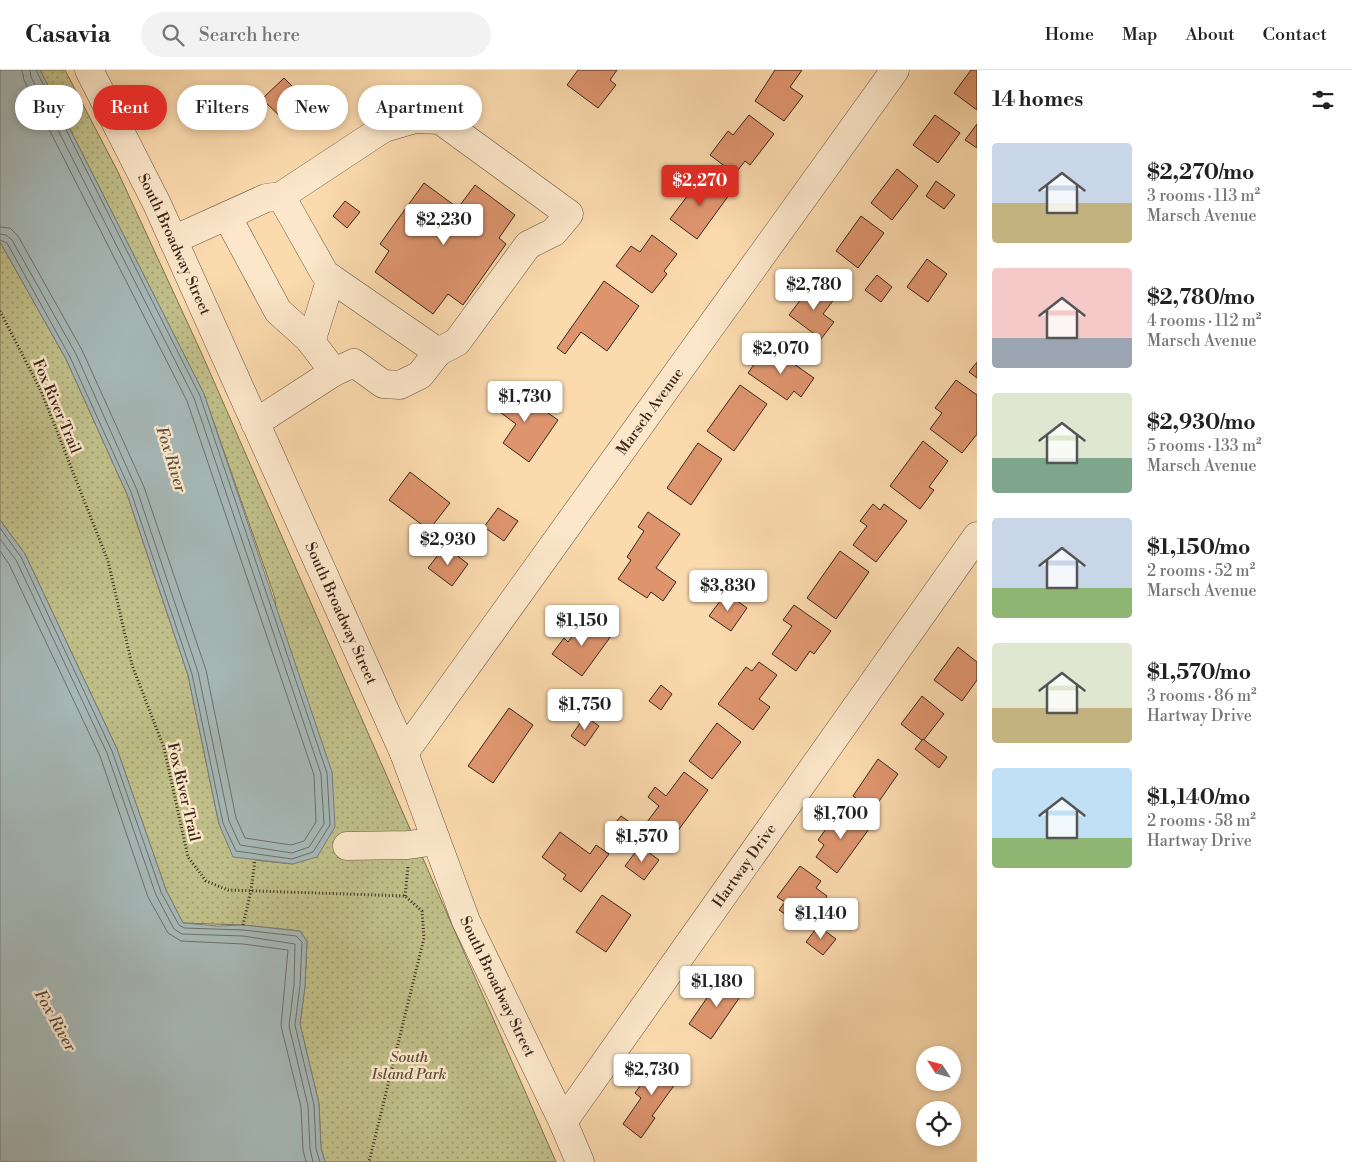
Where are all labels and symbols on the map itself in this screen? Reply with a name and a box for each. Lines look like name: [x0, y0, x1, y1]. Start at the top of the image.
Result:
pin: $2,270: [659, 164, 741, 207]
street label: South Broadway Street: [133, 170, 215, 319]
pin: $2,230: [403, 204, 485, 246]
pin: $2,780: [773, 268, 855, 311]
pin: $2,070: [740, 332, 822, 375]
street label: Fox River Trail: [28, 356, 85, 457]
street label: Marsch Avenue: [612, 364, 688, 459]
pin: $1,730: [484, 380, 566, 423]
water label: Fox River: [152, 424, 191, 496]
pin: $2,930: [407, 524, 489, 566]
street label: South Broadway Street: [300, 539, 381, 688]
pin: $3,830: [687, 570, 769, 612]
pin: $1,150: [541, 604, 623, 647]
pin: $1,750: [544, 688, 626, 731]
street label: Fox River Trail: [163, 741, 204, 844]
pin: $1,700: [800, 798, 882, 840]
pin: $1,570: [601, 820, 683, 863]
street label: Hartway Drive: [708, 820, 781, 911]
pin: $1,140: [780, 898, 862, 940]
street label: South Broadway Street: [455, 913, 539, 1061]
pin: $1,180: [676, 966, 758, 1008]
water label: Fox River: [30, 986, 81, 1056]
north arrow: [916, 1046, 961, 1091]
park label: South Island Park: [371, 1048, 447, 1084]
pin: $2,730: [611, 1054, 693, 1096]

